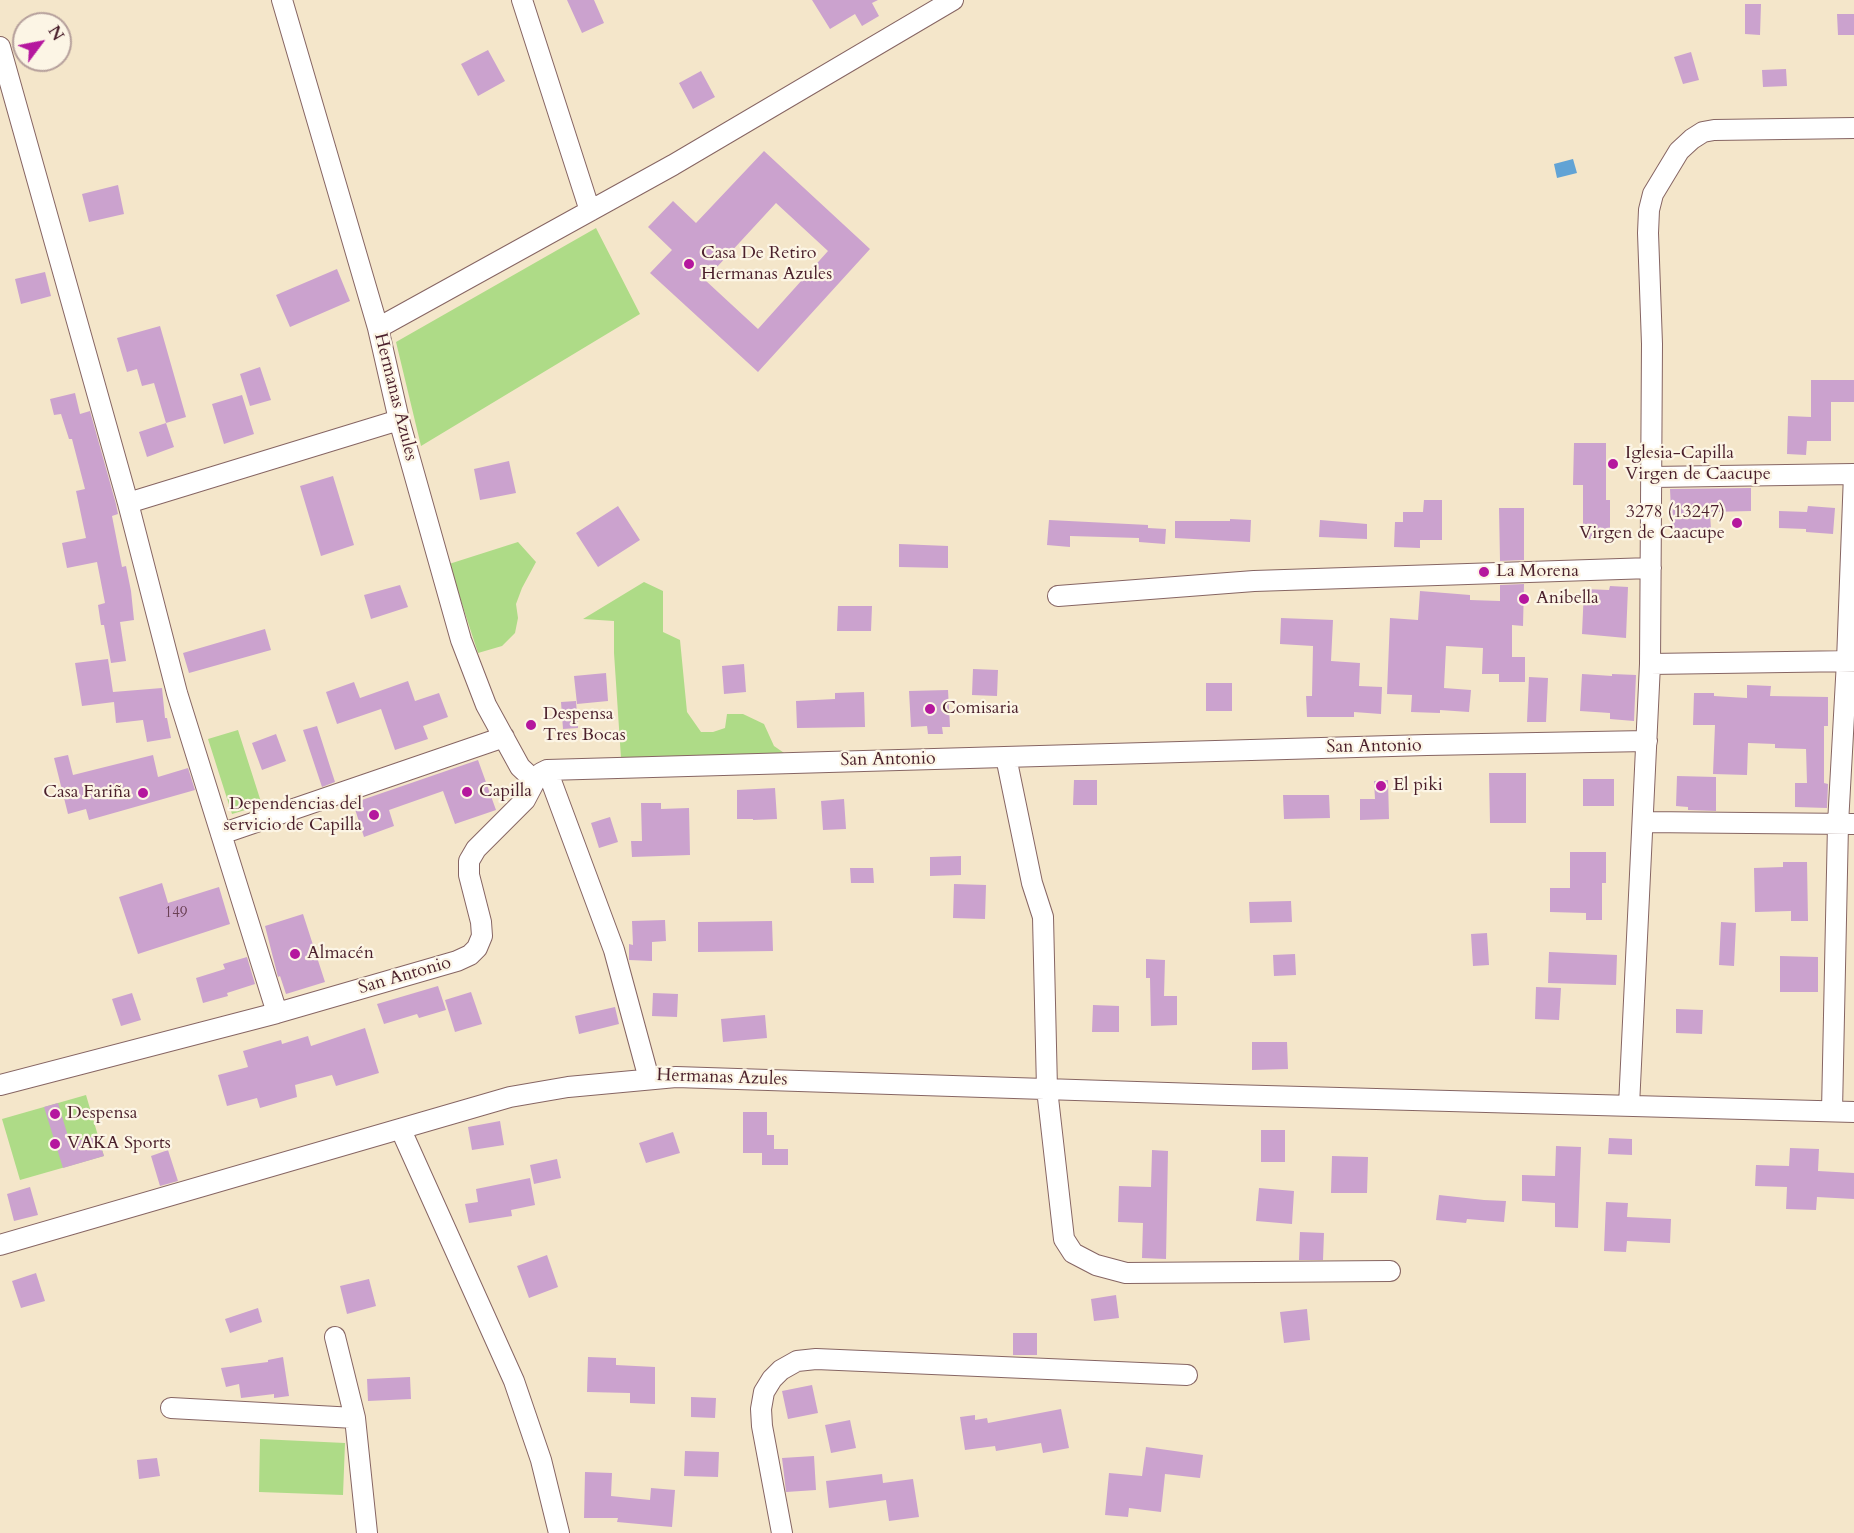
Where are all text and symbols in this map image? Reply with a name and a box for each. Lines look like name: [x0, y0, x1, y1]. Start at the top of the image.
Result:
north arrow: [12, 12, 72, 72]
text: N: [43, 22, 69, 45]
place label: Casa De Retiro Hermanas Azules: [701, 243, 832, 286]
marker: Casa De Retiro Hermanas Azules: [682, 257, 696, 271]
street label: Hermanas Azules: [369, 331, 421, 463]
place label: Iglesia-Capilla Virgen de Caacupe: [1625, 443, 1771, 486]
marker: Iglesia-Capilla Virgen de Caacupe: [1606, 457, 1620, 471]
place label: 3278 (13247) Virgen de Caacupe: [1579, 502, 1725, 544]
marker: 3278 (13247) Virgen de Caacupe: [1730, 516, 1744, 530]
place label: La Morena: [1496, 561, 1579, 583]
marker: La Morena: [1477, 565, 1491, 579]
place label: Anibella: [1536, 588, 1599, 610]
marker: Anibella: [1517, 592, 1531, 606]
place label: Comisaria: [942, 698, 1019, 720]
marker: Comisaria: [923, 702, 937, 716]
place label: Despensa Tres Bocas: [543, 704, 626, 746]
marker: Despensa Tres Bocas: [524, 718, 538, 732]
street label: San Antonio: [1326, 735, 1422, 759]
street label: San Antonio: [840, 748, 936, 772]
place label: El piki: [1393, 775, 1443, 797]
marker: El piki: [1374, 779, 1388, 793]
place label: Capilla: [479, 781, 532, 803]
place label: Casa Fariña: [43, 782, 131, 804]
marker: Capilla: [460, 785, 474, 799]
marker: Casa Fariña: [136, 786, 150, 800]
place label: Dependencias del servicio de Capilla: [224, 794, 362, 836]
marker: Dependencias del servicio de Capilla: [367, 808, 381, 822]
house number: 149: [164, 905, 188, 923]
place label: Almacén: [307, 943, 374, 965]
marker: Almacén: [288, 947, 302, 961]
street label: San Antonio: [356, 952, 454, 1000]
street label: Hermanas Azules: [656, 1065, 788, 1091]
place label: Despensa: [67, 1103, 138, 1125]
marker: Despensa: [48, 1107, 62, 1121]
place label: VAKA Sports: [67, 1133, 171, 1155]
marker: VAKA Sports: [48, 1137, 62, 1151]

